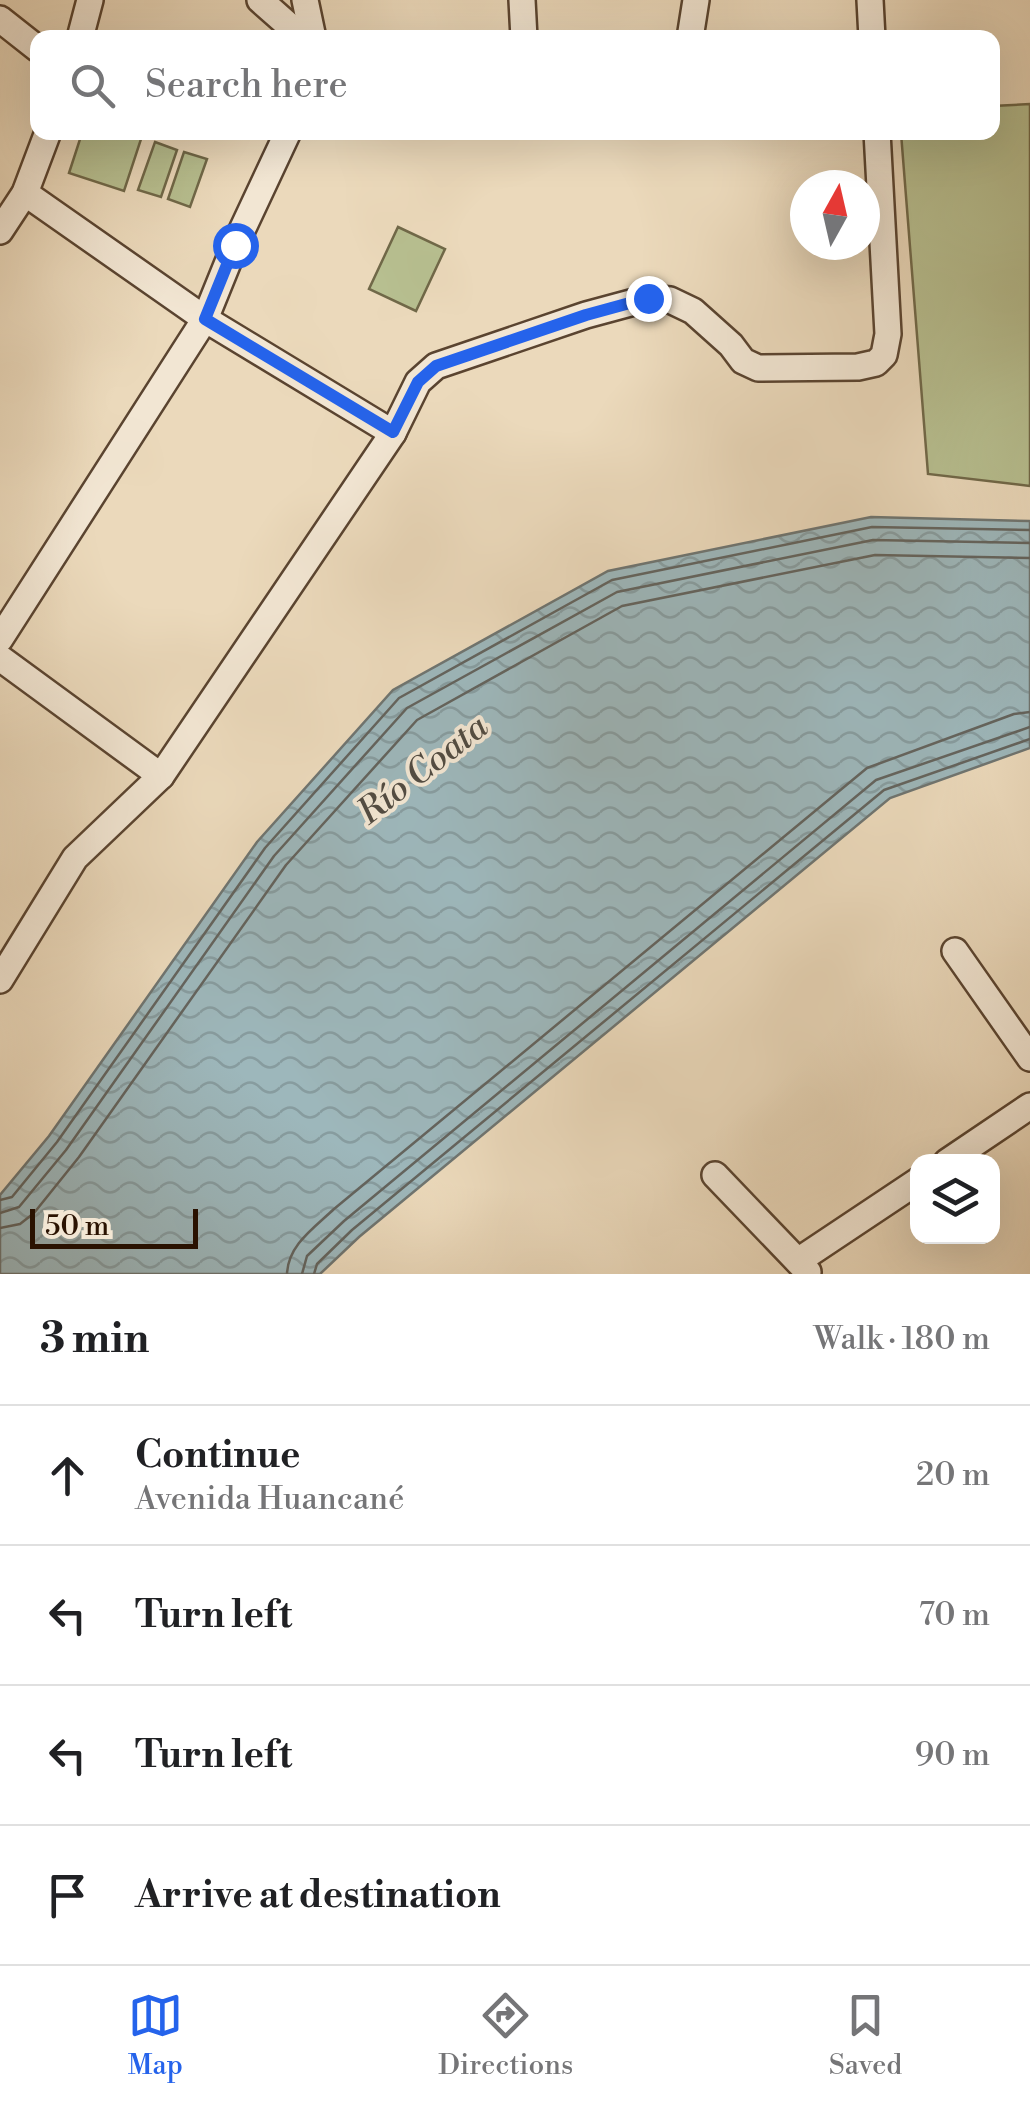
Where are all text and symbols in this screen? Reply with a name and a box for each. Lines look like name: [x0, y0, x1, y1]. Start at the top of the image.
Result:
search box: [30, 30, 1000, 140]
icon: search: [65, 58, 120, 113]
text: Search here: [145, 62, 348, 109]
north arrow: [790, 170, 880, 260]
route start: [213, 223, 259, 269]
route end: [626, 276, 672, 322]
water label: Río Coata: [348, 705, 497, 835]
map controls: [910, 1154, 1000, 1244]
button: layers: [910, 1154, 1000, 1244]
scale bar: [30, 1204, 198, 1248]
text: 50 m: [45, 1209, 109, 1244]
text: 3 min: [40, 1313, 149, 1366]
text: Walk · 180 m: [814, 1319, 990, 1359]
text: Continue: [135, 1432, 300, 1479]
icon: ahead: [40, 1448, 95, 1503]
text: 20 m: [916, 1455, 990, 1495]
text: Avenida Huancané: [135, 1479, 404, 1519]
icon: left: [40, 1588, 95, 1643]
text: Turn left: [135, 1592, 292, 1639]
text: 70 m: [919, 1595, 990, 1635]
icon: left: [40, 1728, 95, 1783]
text: Turn left: [135, 1732, 292, 1779]
text: 90 m: [915, 1735, 990, 1775]
icon: arrive: [40, 1868, 95, 1923]
text: Arrive at destination: [135, 1872, 501, 1919]
tab: Map: [128, 1988, 183, 2083]
tab: Directions: [438, 1988, 573, 2083]
tab: Saved: [829, 1988, 902, 2083]

